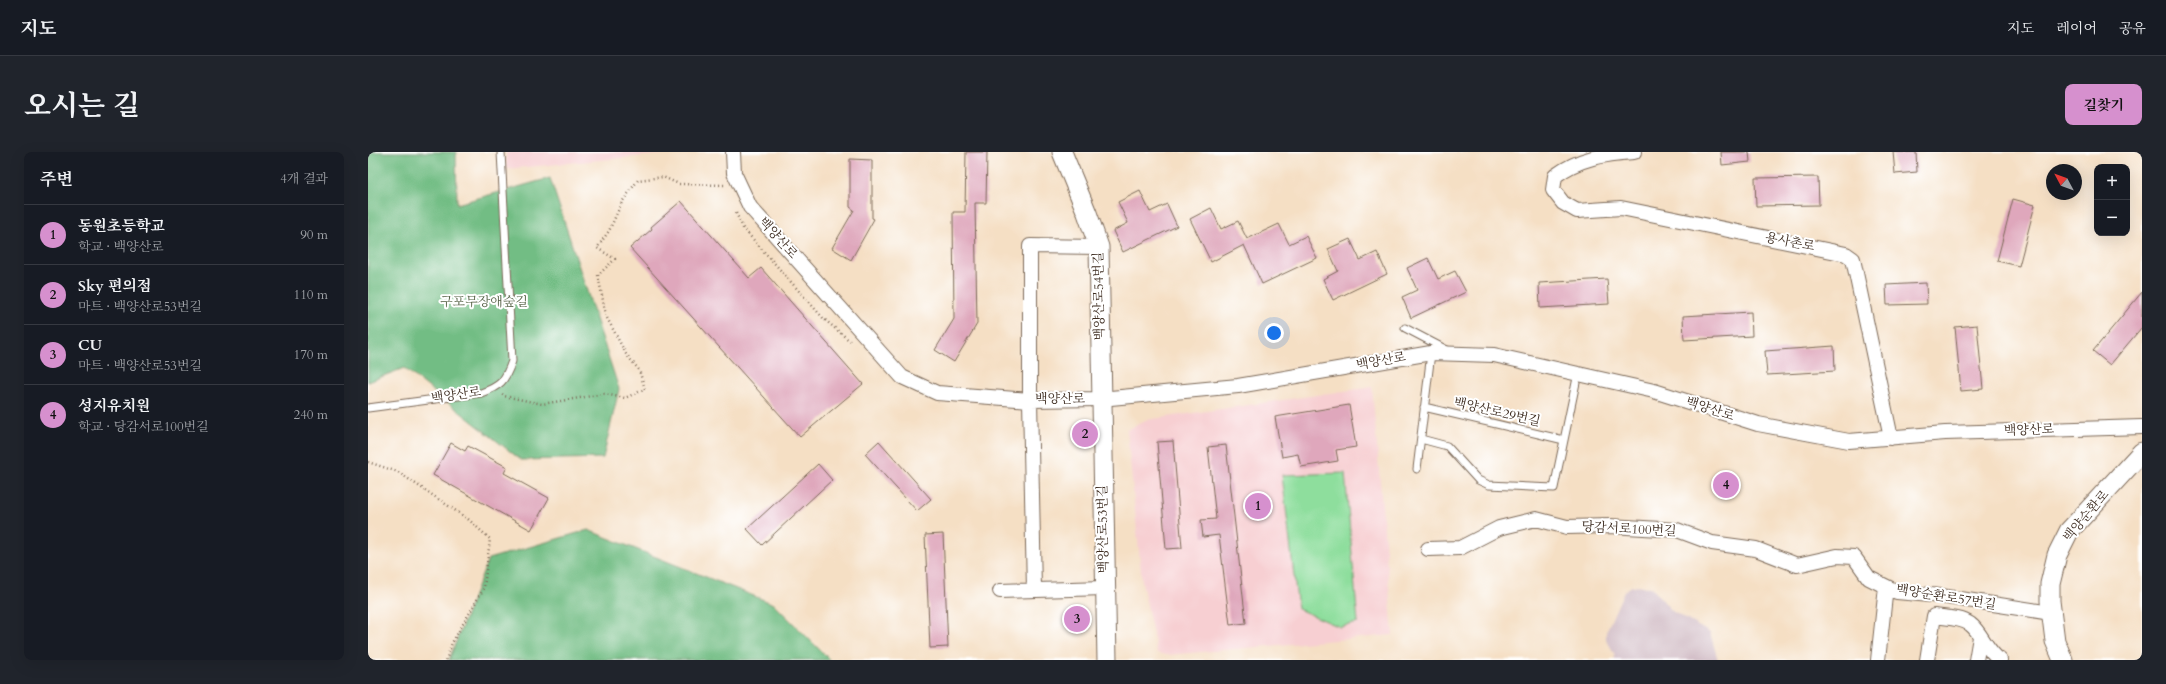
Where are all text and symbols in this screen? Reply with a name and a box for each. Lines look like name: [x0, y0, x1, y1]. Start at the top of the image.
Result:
text: 지도: [20, 16, 57, 42]
text: 지도: [2007, 19, 2034, 38]
text: 레이어: [2056, 19, 2097, 38]
text: 공유: [2119, 19, 2146, 38]
button: 길찾기: [2065, 84, 2142, 125]
text: 오시는 길: [24, 87, 140, 125]
north arrow: [2046, 164, 2082, 200]
map controls: [2094, 164, 2130, 236]
button: +: [2094, 164, 2130, 200]
text: 주변: [40, 168, 73, 191]
text: 4개 결과: [280, 170, 328, 188]
button: −: [2094, 200, 2130, 236]
street label: 백양산로: [755, 213, 802, 263]
text: 동원초등학교: [78, 216, 165, 236]
text: 1: [50, 226, 56, 244]
text: 90 m: [300, 226, 328, 244]
street label: 용사촌로: [1764, 228, 1817, 256]
text: 학교 · 백양산로: [78, 238, 164, 256]
street label: 백양산로54번길: [1089, 252, 1109, 340]
text: Sky 편의점: [78, 276, 151, 296]
text: 2: [50, 286, 56, 304]
text: 110 m: [294, 286, 328, 304]
park label: 구포무장애숲길: [440, 293, 528, 311]
text: 마트 · 백양산로53번길: [78, 298, 202, 316]
your location: [1264, 323, 1284, 343]
text: CU: [78, 335, 102, 355]
text: 3: [50, 346, 56, 364]
text: 170 m: [294, 346, 328, 364]
street label: 백양산로: [1355, 348, 1408, 374]
text: 마트 · 백양산로53번길: [78, 357, 202, 375]
street label: 백양산로: [430, 383, 483, 407]
street label: 백양산로: [1035, 390, 1086, 408]
street label: 백양산로29번길: [1452, 393, 1542, 431]
street label: 백양산로: [1683, 393, 1737, 425]
text: 성지유치원: [78, 396, 150, 416]
text: 4: [50, 406, 56, 424]
text: 240 m: [294, 406, 328, 424]
text: 학교 · 당감서로100번길: [78, 418, 209, 436]
pin: 2: [1072, 419, 1098, 449]
street label: 백양산로: [2004, 420, 2055, 440]
pin: 4: [1713, 470, 1739, 500]
street label: 백양산로53번길: [1093, 485, 1113, 573]
street label: 백양순환로: [2059, 486, 2113, 546]
pin: 1: [1245, 491, 1271, 521]
street label: 당감서로100번길: [1581, 518, 1677, 540]
street label: 백양순환로57번길: [1895, 580, 1997, 614]
pin: 3: [1064, 604, 1090, 634]

